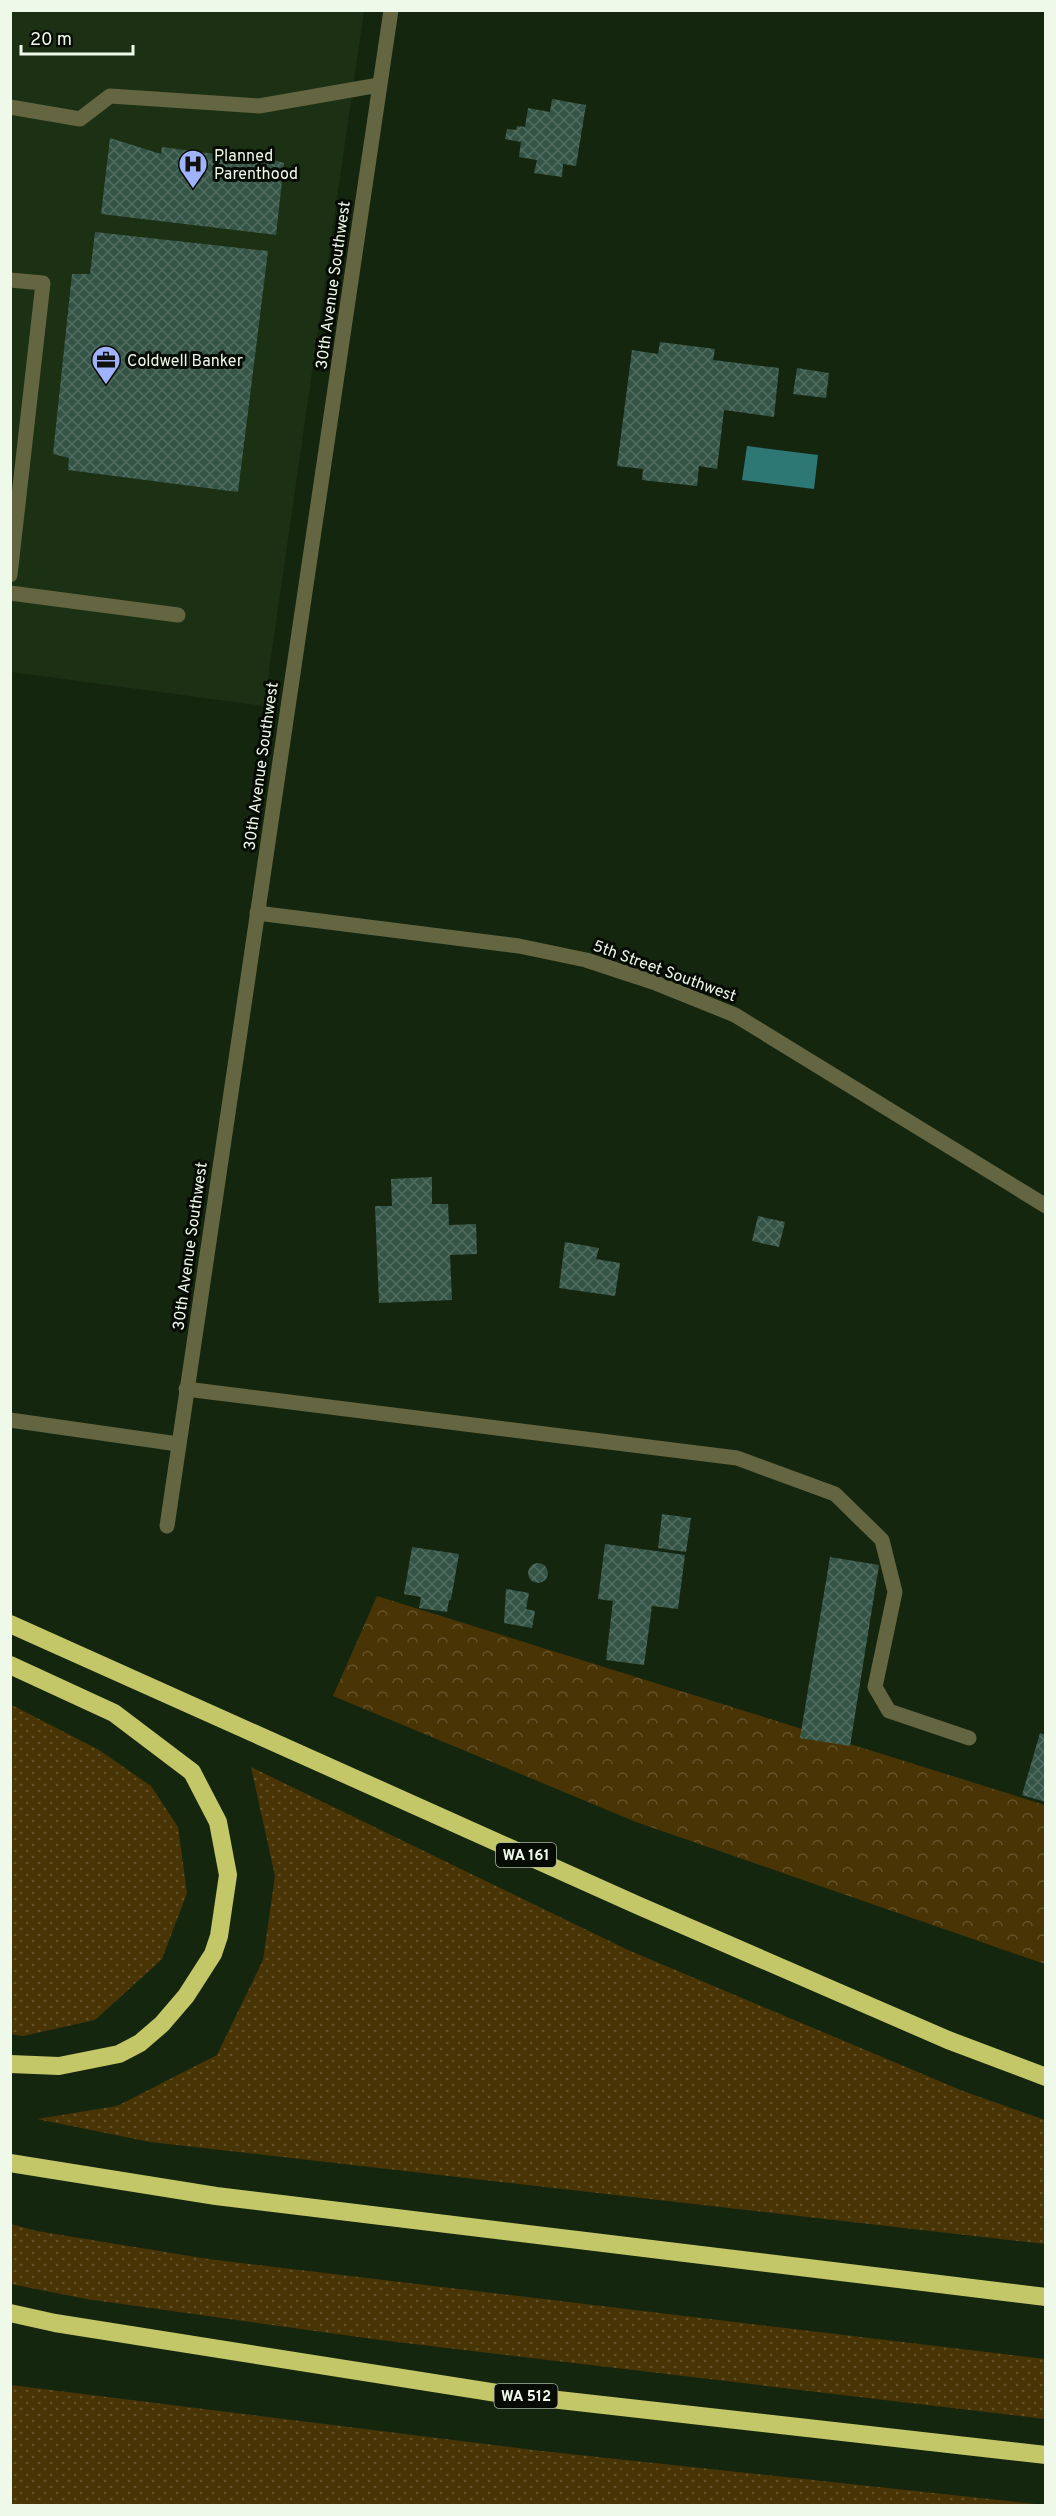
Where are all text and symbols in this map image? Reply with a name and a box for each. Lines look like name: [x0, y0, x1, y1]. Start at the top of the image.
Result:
scale bar: [21, 18, 134, 56]
text: 20 m: [30, 29, 72, 52]
place label: Planned Parenthood: [214, 147, 298, 185]
hospital icon: Planned Parenthood: [177, 148, 209, 190]
street label: 30th Avenue Southwest: [312, 200, 356, 371]
office icon: Coldwell Banker: [90, 344, 122, 386]
place label: Coldwell Banker: [127, 352, 243, 372]
street label: 30th Avenue Southwest: [240, 681, 284, 852]
street label: 5th Street Southwest: [590, 937, 739, 1007]
street label: 30th Avenue Southwest: [169, 1161, 213, 1332]
road number: WA 161: [496, 1843, 556, 1867]
road number: WA 512: [494, 2384, 558, 2408]

